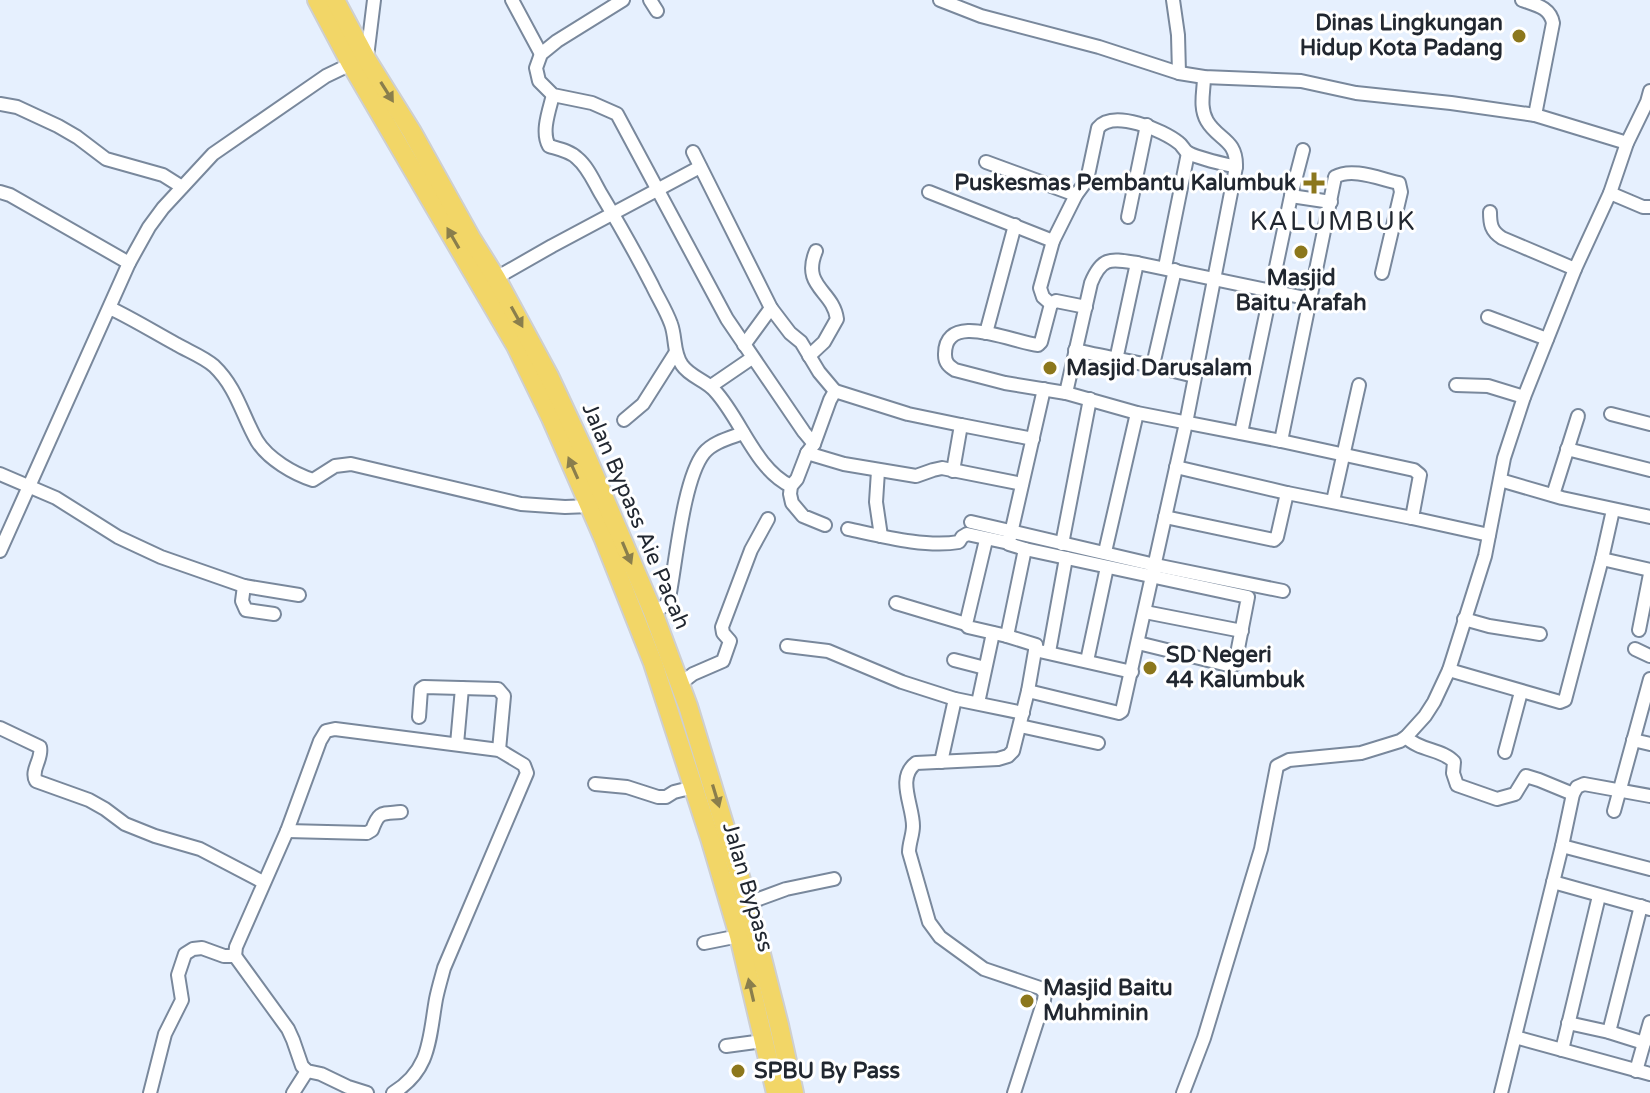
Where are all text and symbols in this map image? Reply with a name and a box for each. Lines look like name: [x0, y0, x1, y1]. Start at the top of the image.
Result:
place label: Dinas Lingkungan Hidup Kota Padang: [1300, 10, 1503, 61]
marker: Dinas Lingkungan Hidup Kota Padang: [1510, 27, 1528, 45]
one-way arrow: [380, 81, 394, 103]
place label: Puskesmas Pembantu Kalumbuk: [954, 170, 1296, 196]
marker: Puskesmas Pembantu Kalumbuk: [1303, 172, 1325, 194]
district label: KALUMBUK: [1250, 206, 1416, 237]
one-way arrow: [446, 227, 460, 249]
marker: Masjid Baitu Arafah: [1292, 243, 1310, 261]
place label: Masjid Baitu Arafah: [1235, 265, 1367, 316]
one-way arrow: [510, 306, 524, 328]
place label: Masjid Darusalam: [1066, 355, 1252, 381]
marker: Masjid Darusalam: [1041, 359, 1059, 377]
street label: Jalan Bypass Aie Pacah: [576, 399, 696, 633]
one-way arrow: [567, 457, 580, 480]
one-way arrow: [620, 541, 633, 564]
place label: SD Negeri 44 Kalumbuk: [1166, 642, 1305, 693]
marker: SD Negeri 44 Kalumbuk: [1141, 659, 1159, 677]
one-way arrow: [710, 785, 723, 809]
street label: Jalan Bypass: [717, 819, 779, 955]
place label: Masjid Baitu Muhminin: [1043, 975, 1173, 1026]
one-way arrow: [744, 977, 757, 1002]
marker: Masjid Baitu Muhminin: [1018, 992, 1036, 1010]
place label: SPBU By Pass: [754, 1058, 901, 1084]
marker: SPBU By Pass: [729, 1062, 747, 1080]

